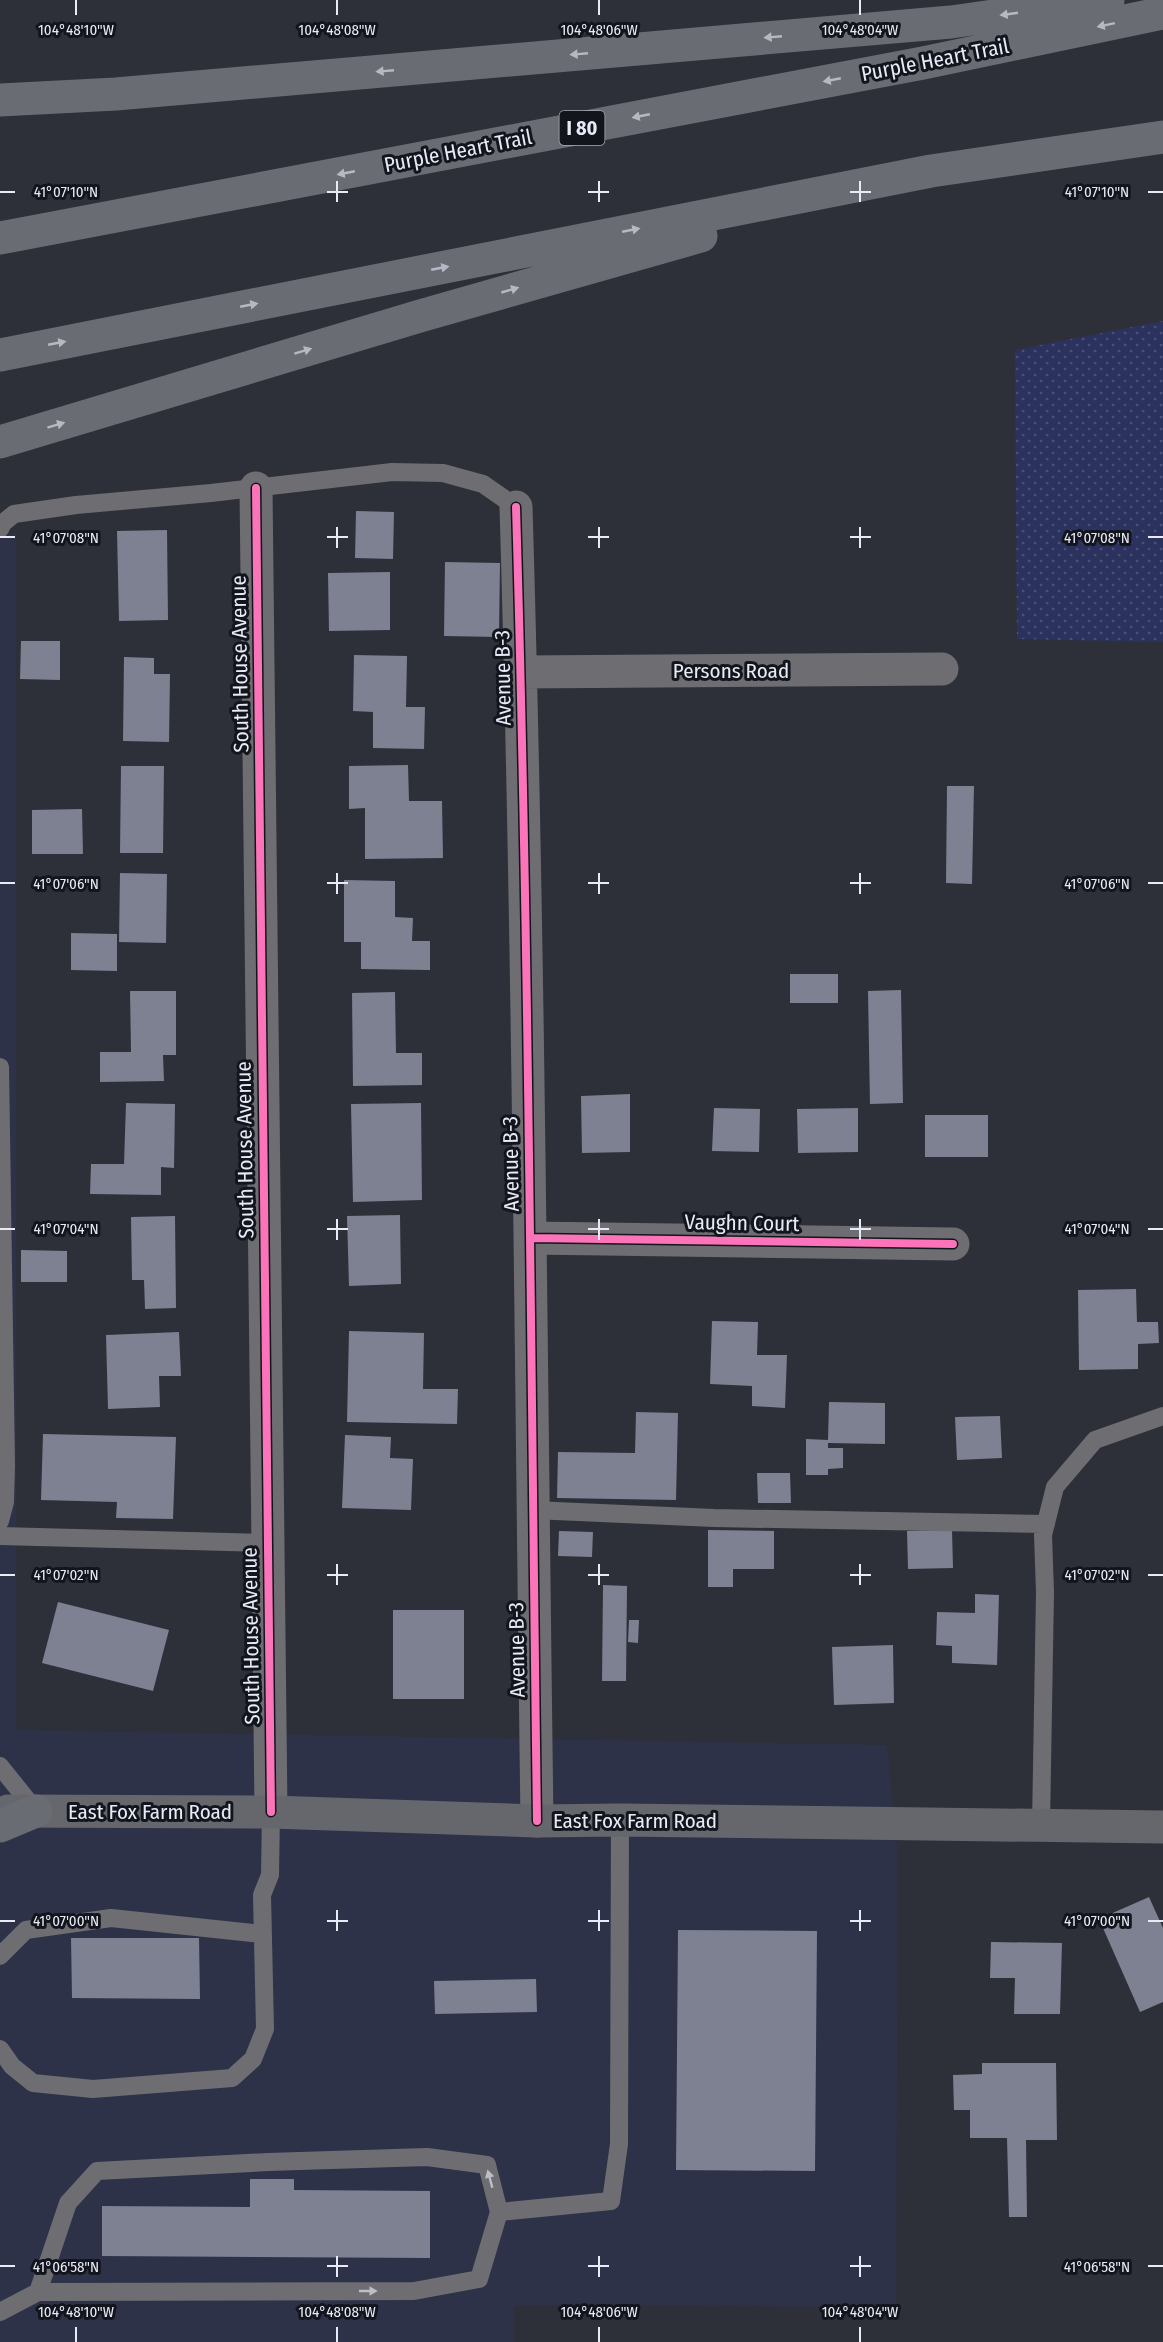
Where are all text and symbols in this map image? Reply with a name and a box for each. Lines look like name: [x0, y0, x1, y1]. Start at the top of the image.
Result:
one-way arrow: [999, 9, 1018, 19]
text: 104°48'10"W: [38, 21, 114, 39]
text: 104°48'08"W: [298, 21, 376, 39]
text: 104°48'06"W: [560, 21, 638, 39]
text: 104°48'04"W: [822, 21, 898, 39]
one-way arrow: [1096, 21, 1115, 30]
one-way arrow: [764, 33, 783, 42]
street label: Purple Heart Trail: [859, 33, 1012, 87]
one-way arrow: [569, 49, 588, 59]
one-way arrow: [375, 66, 394, 76]
one-way arrow: [822, 76, 841, 85]
road number: I 80: [560, 111, 604, 145]
one-way arrow: [631, 112, 650, 121]
street label: Purple Heart Trail: [382, 124, 535, 178]
one-way arrow: [336, 169, 355, 178]
text: 41°07'10"N: [34, 183, 98, 201]
text: 41°07'10"N: [1065, 183, 1129, 201]
one-way arrow: [622, 225, 641, 234]
one-way arrow: [431, 263, 450, 272]
one-way arrow: [502, 285, 520, 294]
one-way arrow: [239, 300, 258, 309]
one-way arrow: [48, 338, 67, 347]
one-way arrow: [294, 346, 312, 355]
one-way arrow: [47, 420, 65, 429]
text: 41°07'08"N: [33, 529, 99, 547]
text: 41°07'08"N: [1064, 529, 1130, 547]
street label: South House Avenue: [225, 575, 255, 753]
street label: Avenue B-3: [489, 630, 517, 726]
street label: Persons Road: [673, 658, 789, 684]
text: 41°07'06"N: [33, 875, 99, 893]
text: 41°07'06"N: [1064, 875, 1130, 893]
street label: South House Avenue: [230, 1061, 260, 1239]
street label: Avenue B-3: [497, 1116, 525, 1212]
street label: Vaughn Court: [685, 1209, 800, 1237]
text: 41°07'04"N: [33, 1220, 99, 1238]
text: 41°07'04"N: [1064, 1220, 1130, 1238]
street label: South House Avenue: [236, 1547, 266, 1725]
text: 41°07'02"N: [33, 1566, 99, 1584]
text: 41°07'02"N: [1064, 1566, 1130, 1584]
street label: Avenue B-3: [503, 1602, 531, 1698]
street label: East Fox Farm Road: [68, 1799, 232, 1825]
street label: East Fox Farm Road: [553, 1808, 717, 1834]
text: 41°07'00"N: [33, 1912, 99, 1930]
text: 41°07'00"N: [1064, 1912, 1130, 1930]
one-way arrow: [485, 2169, 495, 2188]
text: 41°06'58"N: [33, 2258, 99, 2276]
text: 41°06'58"N: [1064, 2258, 1130, 2276]
one-way arrow: [359, 2286, 378, 2296]
text: 104°48'10"W: [38, 2303, 114, 2321]
text: 104°48'08"W: [298, 2303, 376, 2321]
text: 104°48'06"W: [560, 2303, 638, 2321]
text: 104°48'04"W: [822, 2303, 898, 2321]

